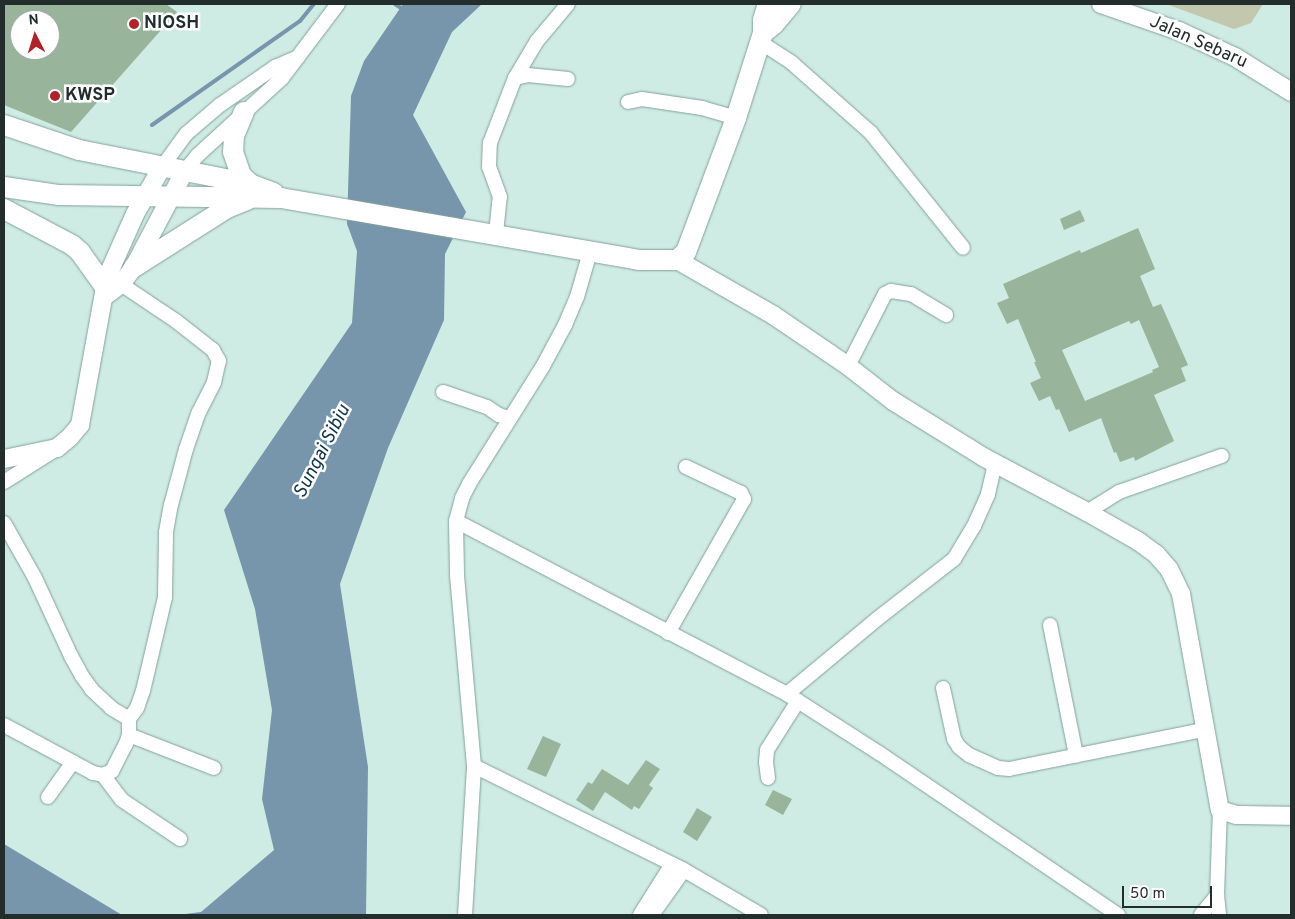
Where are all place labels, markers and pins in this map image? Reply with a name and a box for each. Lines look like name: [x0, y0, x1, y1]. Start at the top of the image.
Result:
place label: NIOSH: [144, 13, 199, 35]
marker: NIOSH: [128, 18, 140, 30]
place label: KWSP: [65, 85, 115, 107]
marker: KWSP: [49, 90, 61, 102]

